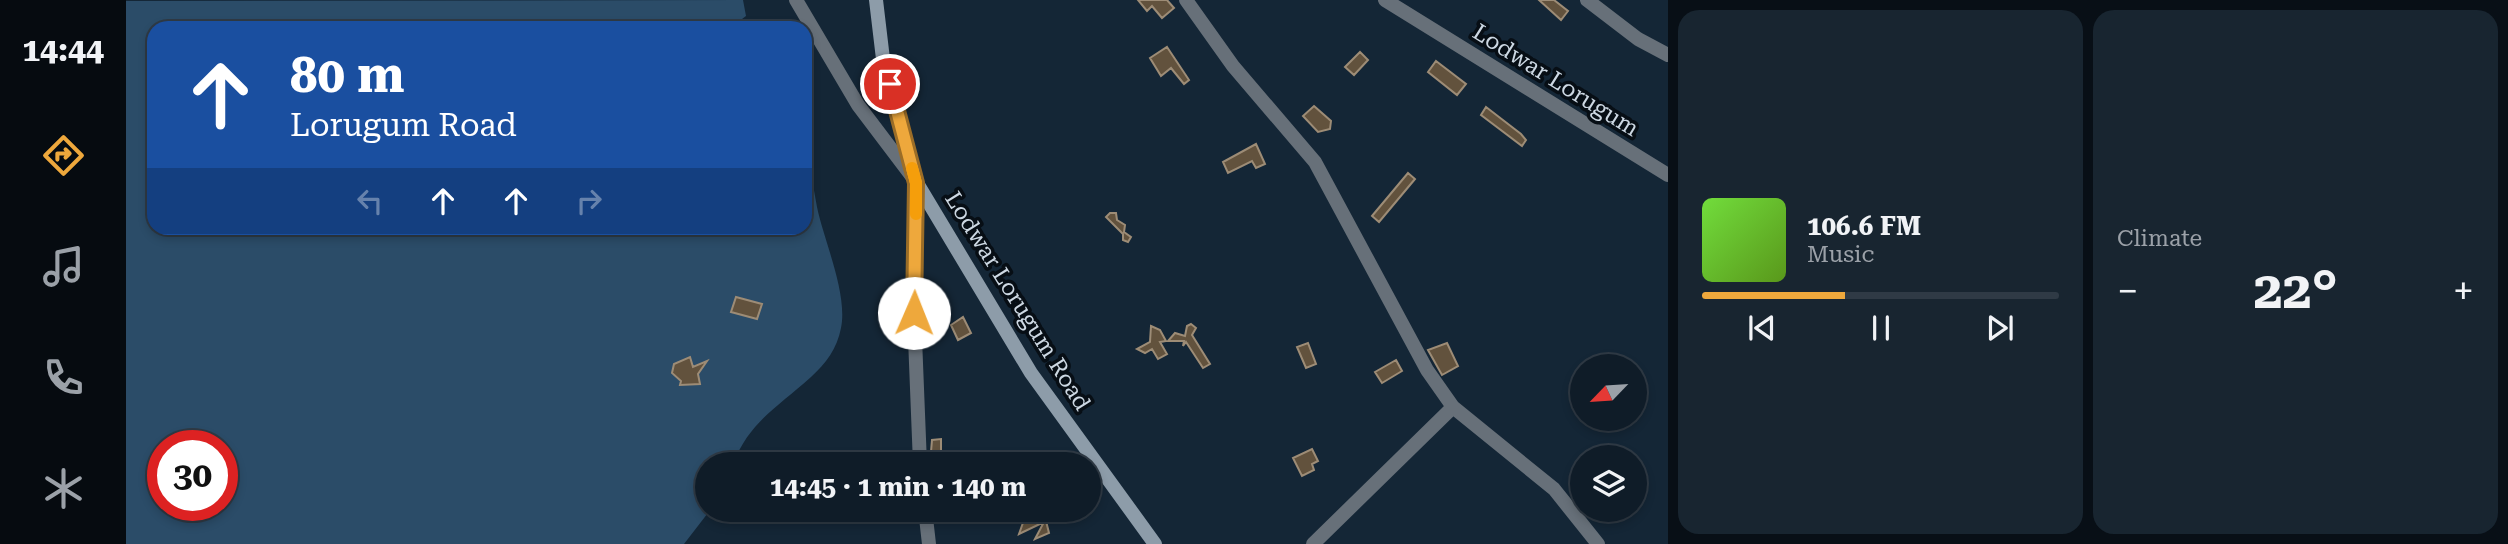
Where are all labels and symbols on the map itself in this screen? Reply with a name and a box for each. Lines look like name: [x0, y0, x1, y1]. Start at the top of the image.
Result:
street label: Lodwar Lorugum: [1468, 19, 1644, 142]
pin: [860, 54, 920, 114]
street label: Lodwar Lorugum Road: [939, 187, 1096, 416]
position arrow: [877, 276, 951, 350]
north arrow: [1570, 354, 1647, 430]
speed limit sign: 30: [147, 430, 238, 521]

